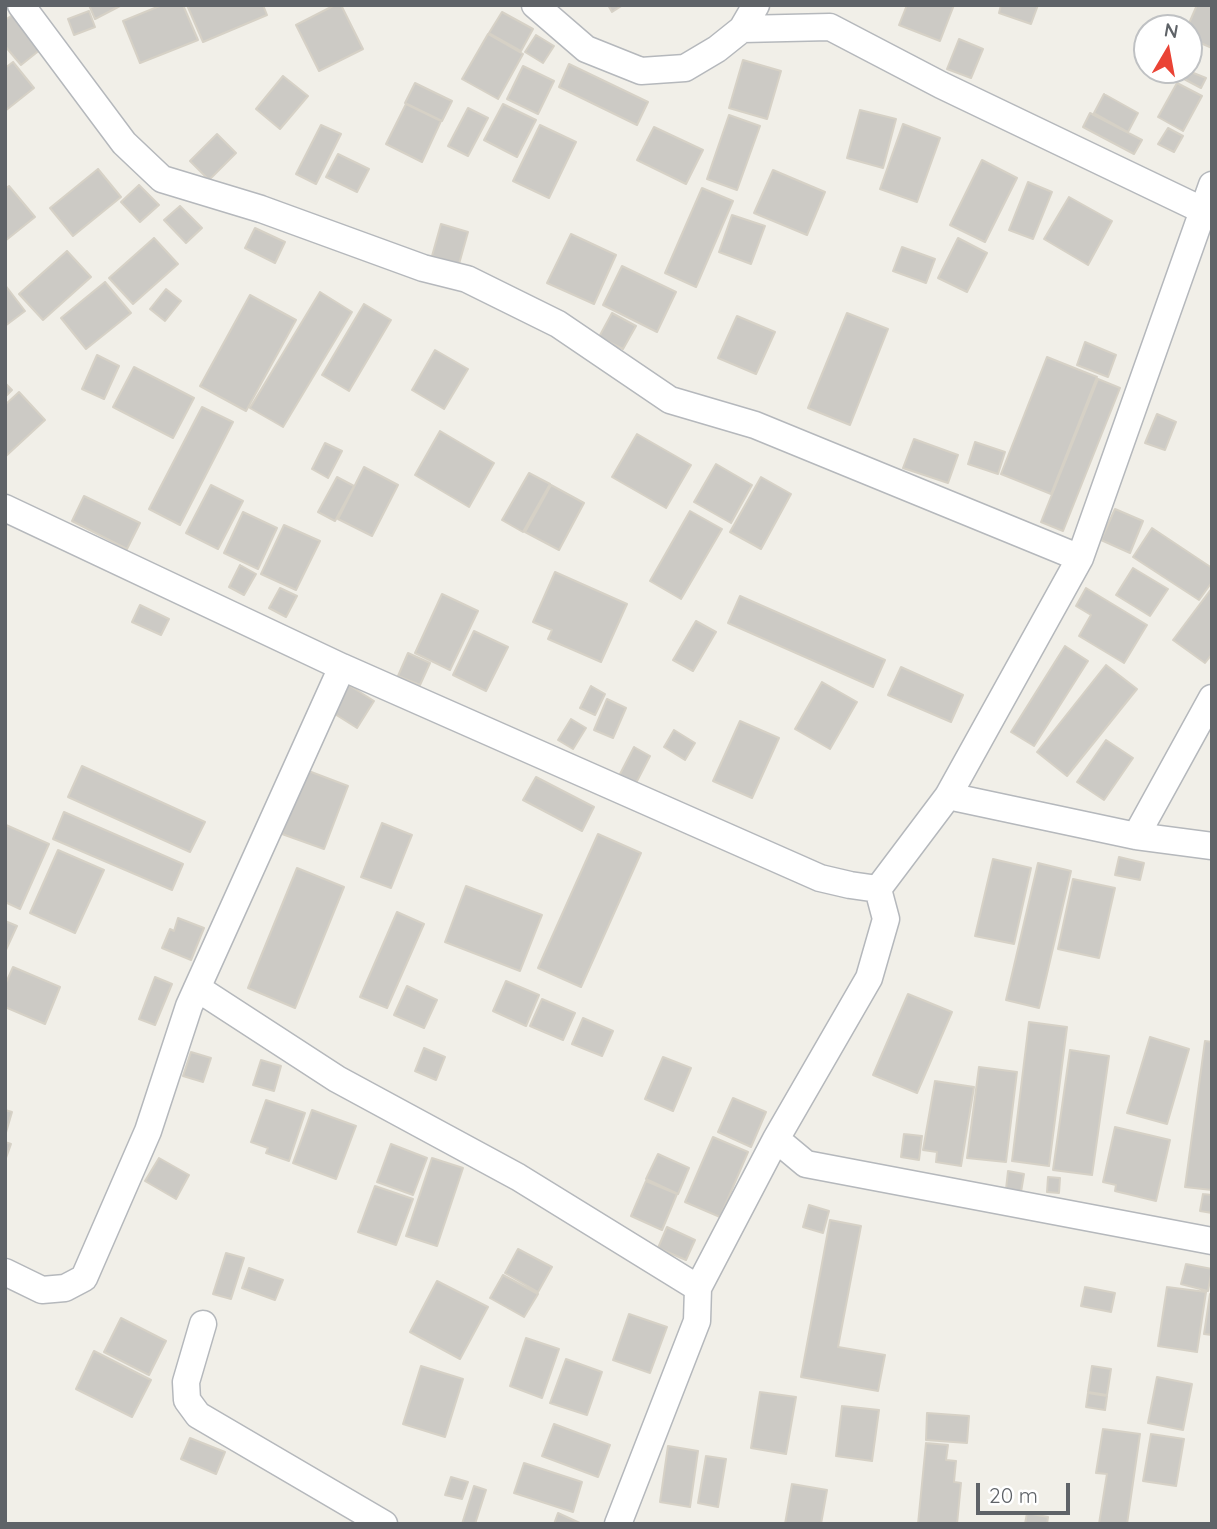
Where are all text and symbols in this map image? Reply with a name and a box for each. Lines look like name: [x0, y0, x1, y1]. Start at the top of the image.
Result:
north arrow: [1133, 14, 1203, 84]
text: N: [1162, 17, 1180, 43]
scale bar: [979, 1470, 1074, 1514]
text: 20 m: [989, 1482, 1038, 1508]

